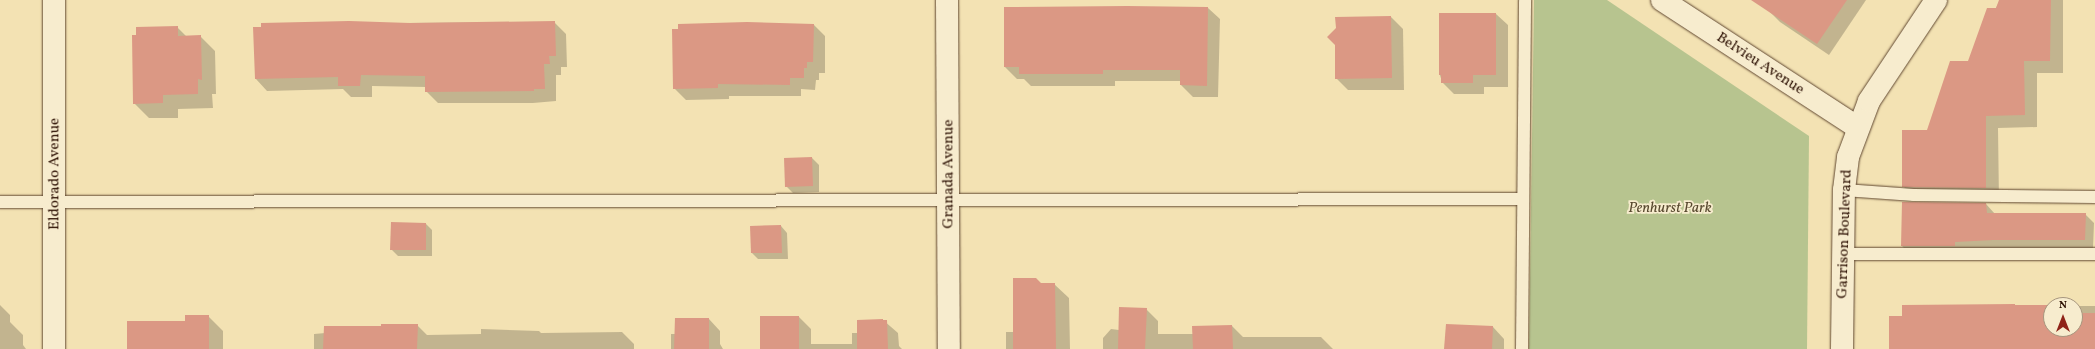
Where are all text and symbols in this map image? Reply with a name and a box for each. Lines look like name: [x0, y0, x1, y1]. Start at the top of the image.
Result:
street label: Belvieu Avenue: [1713, 29, 1807, 99]
street label: Eldorado Avenue: [46, 118, 64, 230]
street label: Granada Avenue: [940, 119, 958, 229]
street label: Garrison Boulevard: [1834, 169, 1856, 299]
park label: Penhurst Park: [1628, 200, 1712, 218]
north arrow: [2043, 297, 2083, 337]
text: N: [2059, 298, 2067, 313]

